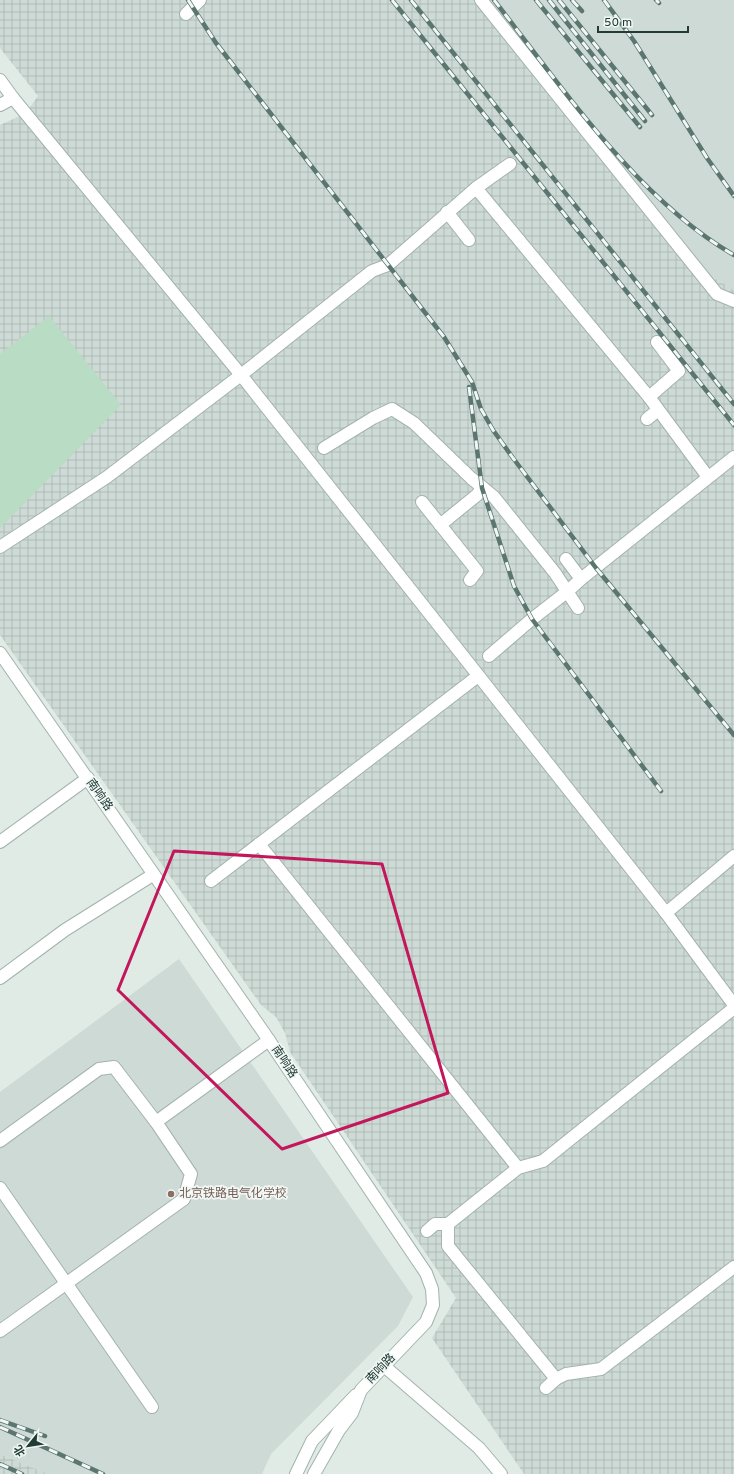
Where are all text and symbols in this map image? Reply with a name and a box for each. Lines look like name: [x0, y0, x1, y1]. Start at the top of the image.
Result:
scale bar: [598, 8, 688, 34]
text: 50 m: [604, 15, 632, 31]
street label: 南响路: [82, 776, 116, 814]
street label: 南响路: [267, 1043, 301, 1081]
place label: 北京铁路电气化学校: [179, 1186, 287, 1202]
marker: 北京铁路电气化学校: [166, 1189, 176, 1199]
street label: 南响路: [363, 1350, 399, 1388]
north arrow: [8, 1426, 48, 1466]
text: 北: [11, 1442, 29, 1459]

